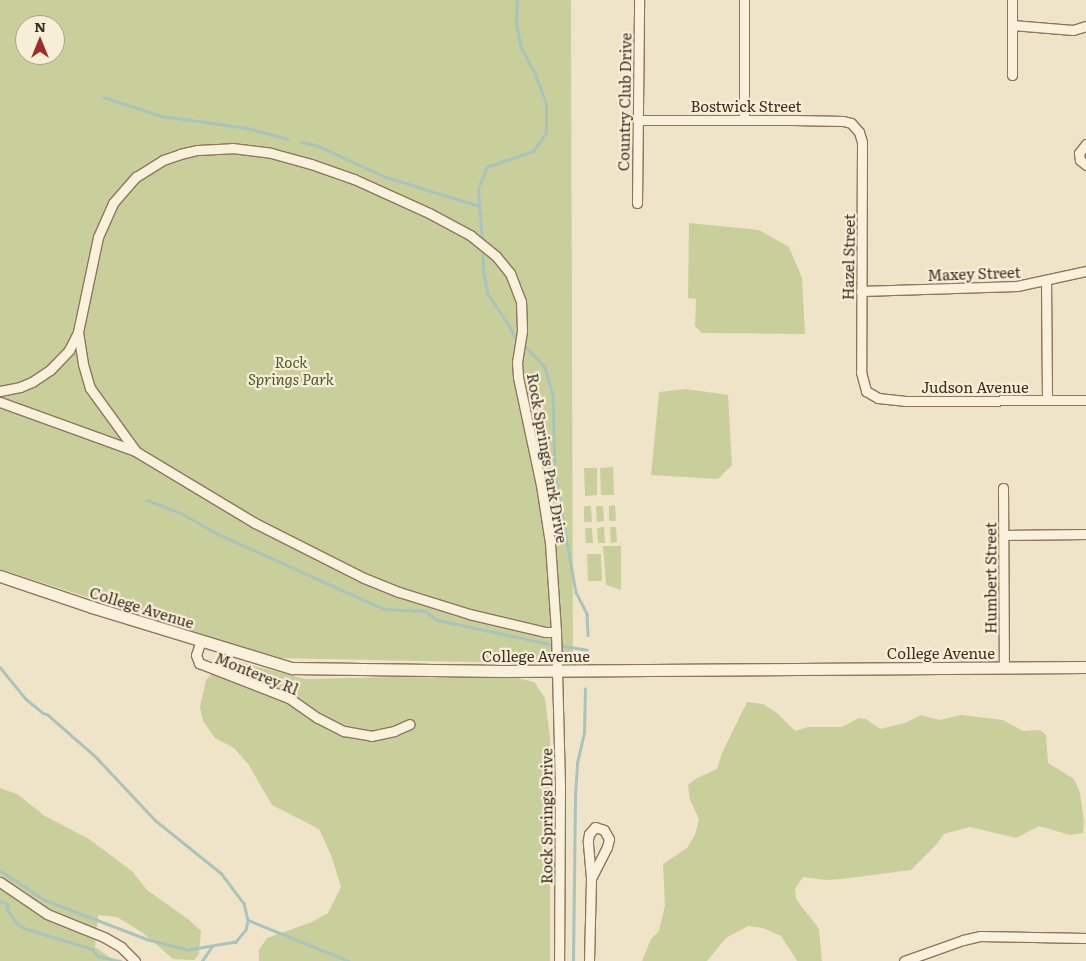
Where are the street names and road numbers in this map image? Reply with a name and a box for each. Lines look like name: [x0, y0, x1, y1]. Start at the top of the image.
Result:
street label: Country Club Drive: [614, 33, 634, 171]
street label: Bostwick Street: [690, 97, 802, 115]
street label: Hazel Street: [838, 214, 858, 300]
street label: Maxey Street: [927, 262, 1021, 284]
street label: Rock Springs Park Drive: [524, 372, 572, 544]
street label: Judson Avenue: [921, 378, 1029, 396]
street label: Humbert Street: [981, 522, 999, 634]
street label: College Avenue: [88, 583, 196, 631]
street label: College Avenue: [887, 644, 995, 662]
street label: College Avenue: [482, 647, 590, 665]
street label: Monterey Rl: [213, 648, 301, 698]
street label: Rock Springs Drive: [537, 748, 555, 884]

